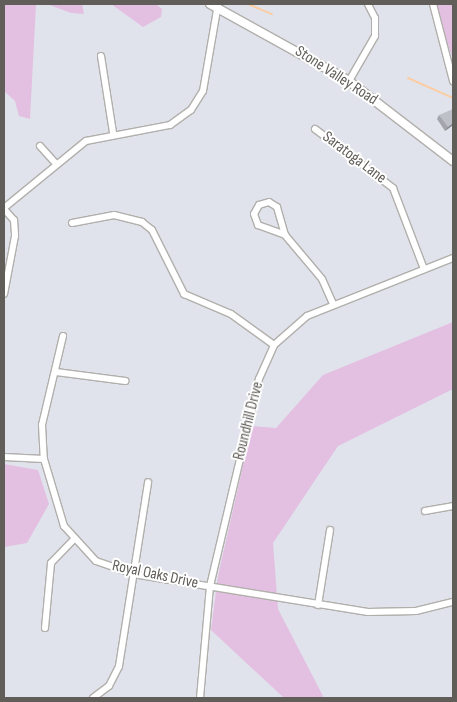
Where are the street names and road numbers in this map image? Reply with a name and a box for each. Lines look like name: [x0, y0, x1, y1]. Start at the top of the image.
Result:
street label: Stone Valley Road: [291, 42, 381, 110]
street label: Saratoga Lane: [318, 128, 390, 188]
street label: Roundhill Drive: [230, 380, 268, 462]
street label: Royal Oaks Drive: [110, 557, 200, 593]

